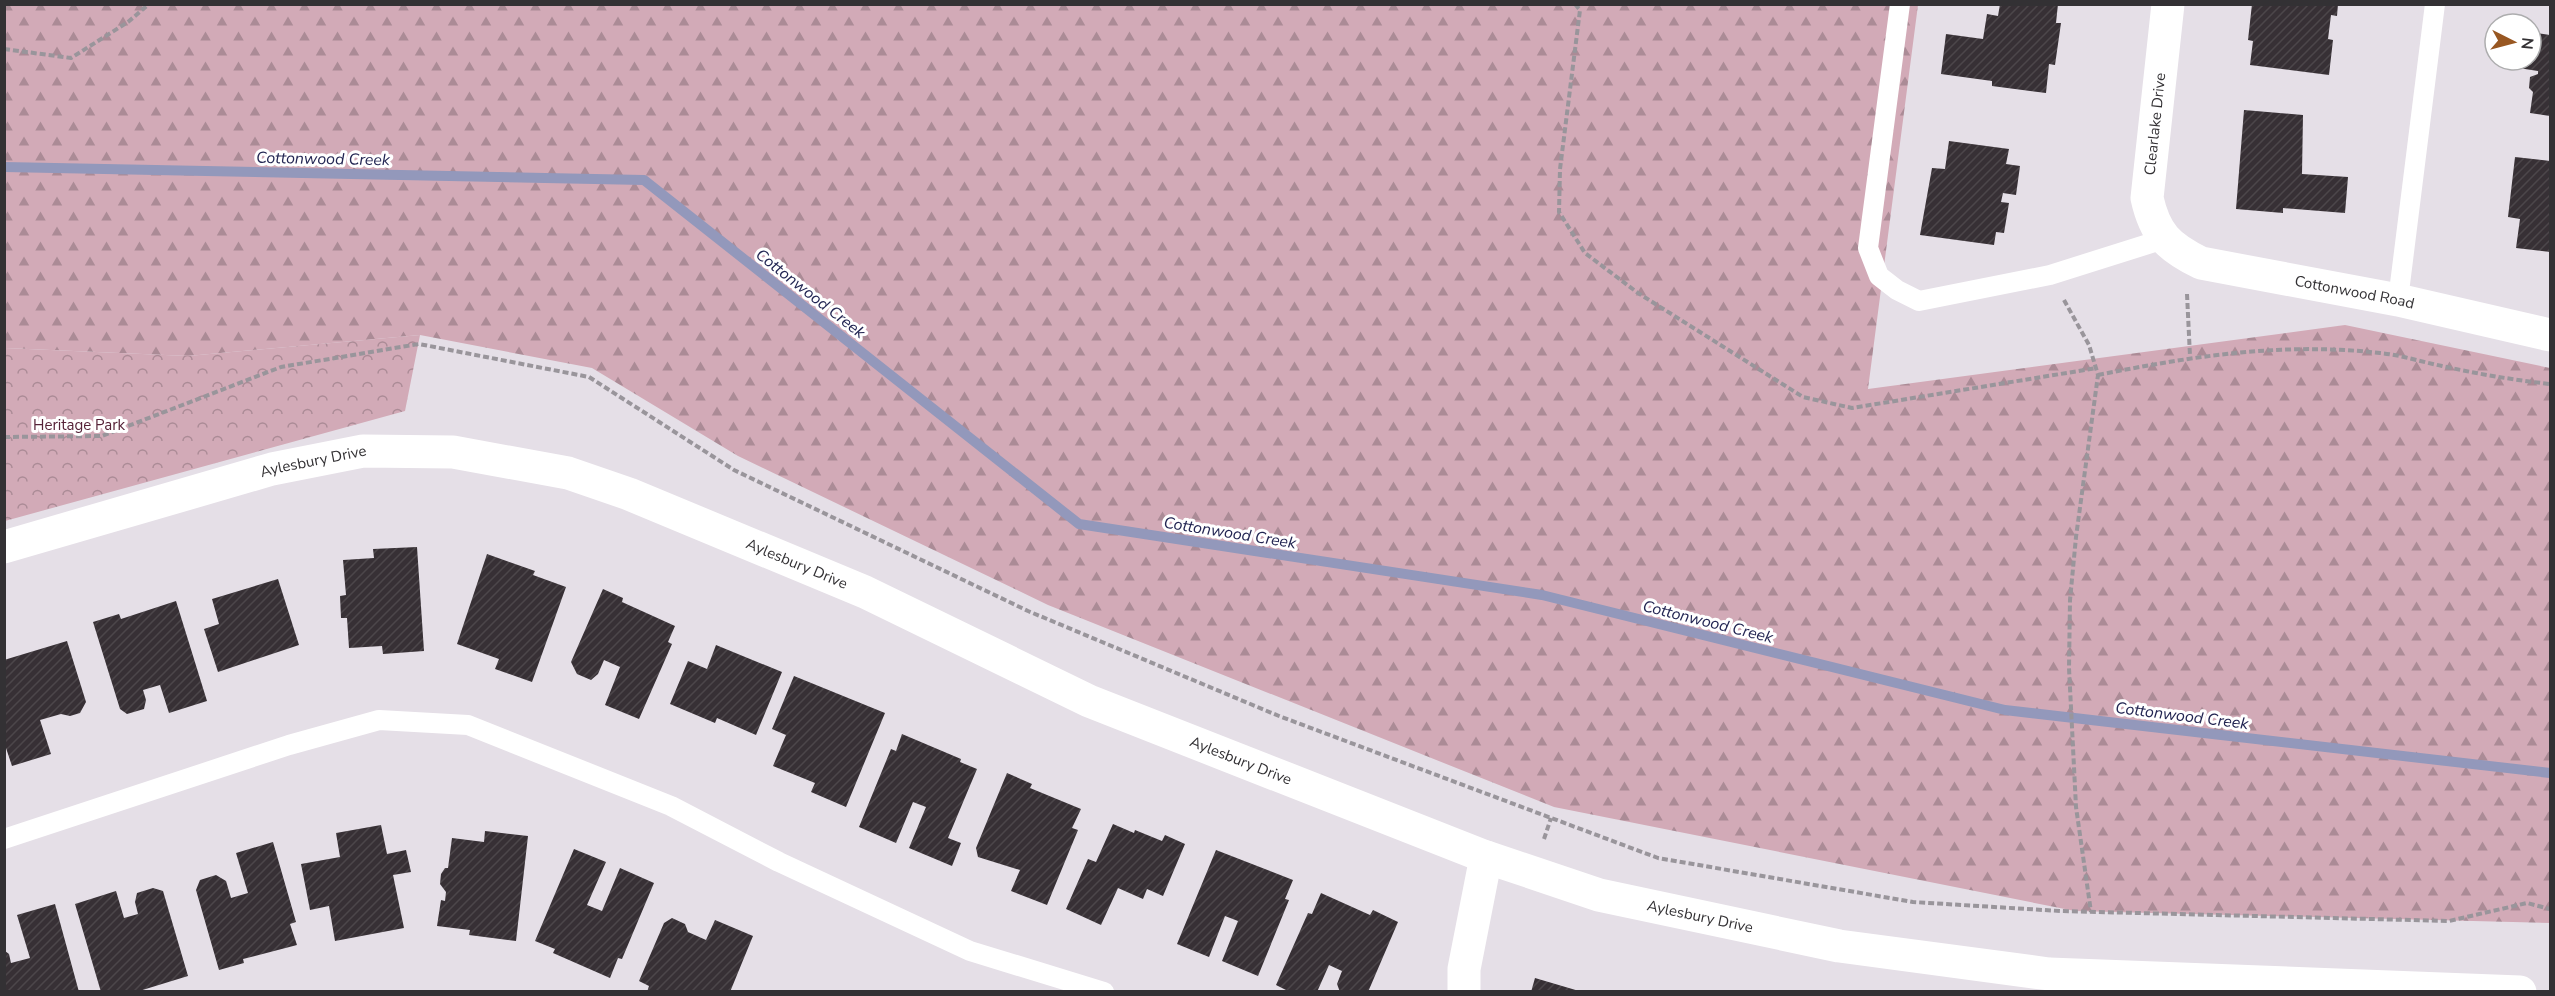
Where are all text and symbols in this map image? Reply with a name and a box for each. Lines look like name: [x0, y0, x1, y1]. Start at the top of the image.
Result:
north arrow: [2483, 12, 2543, 72]
text: N: [2515, 36, 2538, 51]
street label: Clearlake Drive: [2140, 72, 2170, 176]
water label: Cottonwood Creek: [256, 147, 391, 171]
water label: Cottonwood Creek: [751, 244, 871, 344]
street label: Cottonwood Road: [2293, 271, 2416, 313]
park label: Heritage Park: [33, 415, 126, 435]
street label: Aylesbury Drive: [258, 441, 368, 482]
water label: Cottonwood Creek: [1162, 512, 1299, 554]
street label: Aylesbury Drive: [743, 534, 851, 594]
water label: Cottonwood Creek: [1640, 595, 1776, 649]
water label: Cottonwood Creek: [2114, 697, 2251, 735]
street label: Aylesbury Drive: [1187, 732, 1295, 790]
street label: Aylesbury Drive: [1645, 895, 1755, 937]

